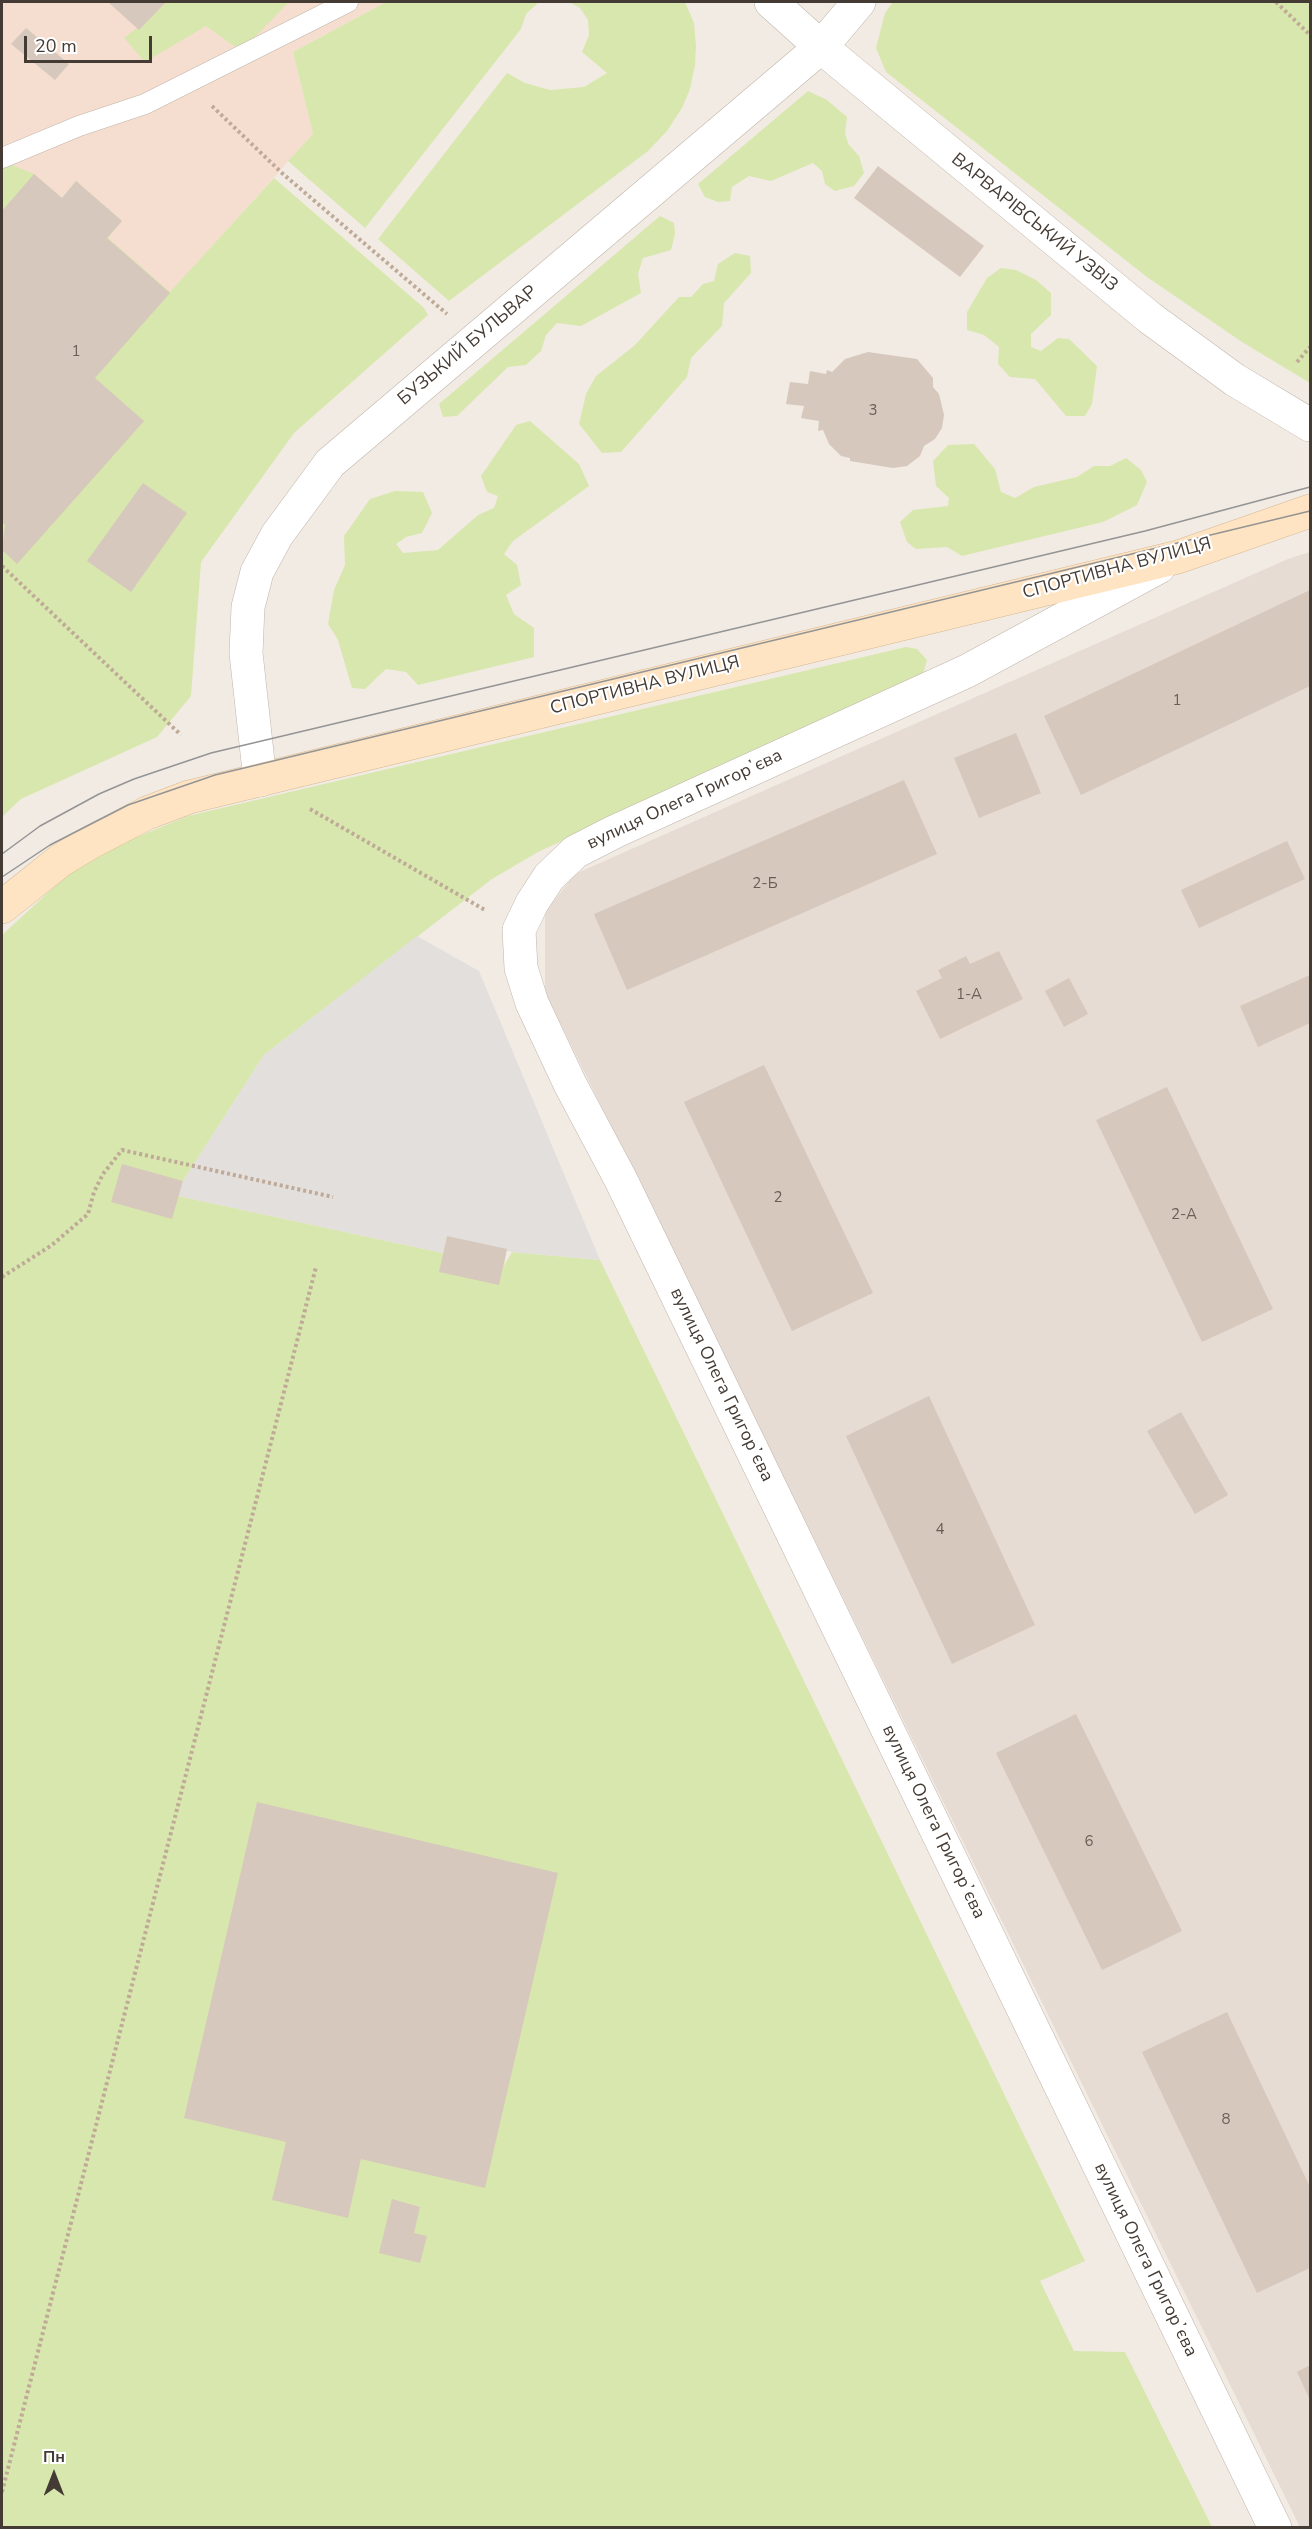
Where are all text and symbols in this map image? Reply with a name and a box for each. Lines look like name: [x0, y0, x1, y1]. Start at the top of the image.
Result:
scale bar: [27, 24, 154, 62]
text: 20 m: [35, 34, 77, 58]
street label: ВАРВАРІВСЬКИЙ УЗВІЗ: [946, 149, 1122, 297]
street label: БУЗЬКИЙ БУЛЬВАР: [394, 282, 542, 410]
house number: 1: [72, 343, 80, 361]
house number: 3: [869, 402, 877, 420]
street label: СПОРТИВНА ВУЛИЦЯ: [1020, 533, 1214, 605]
street label: СПОРТИВНА ВУЛИЦЯ: [548, 652, 742, 720]
house number: 1: [1173, 692, 1181, 710]
street label: вулиця Олега Григорʼєва: [584, 745, 786, 855]
house number: 2-Б: [752, 875, 778, 893]
house number: 1-А: [956, 986, 982, 1004]
house number: 2: [774, 1189, 782, 1207]
house number: 2-А: [1171, 1206, 1197, 1224]
street label: вулиця Олега Григорʼєва: [665, 1285, 777, 1485]
house number: 4: [936, 1521, 944, 1539]
street label: вулиця Олега Григорʼєва: [877, 1722, 989, 1922]
house number: 6: [1085, 1833, 1093, 1851]
house number: 8: [1222, 2111, 1230, 2129]
street label: вулиця Олега Григорʼєва: [1089, 2160, 1201, 2360]
north arrow: [24, 2445, 84, 2505]
text: Пн: [43, 2446, 65, 2468]

